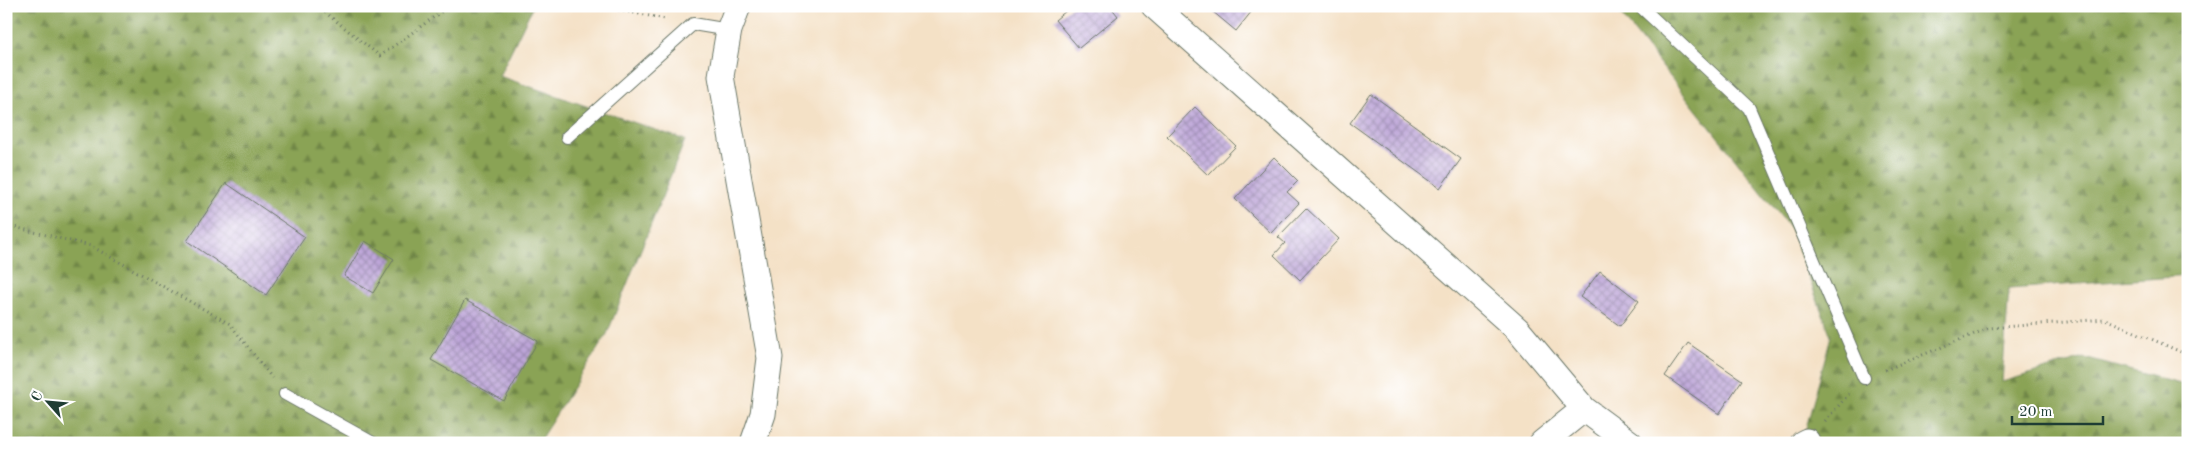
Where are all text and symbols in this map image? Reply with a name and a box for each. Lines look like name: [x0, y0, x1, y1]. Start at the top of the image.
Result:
north arrow: [22, 376, 72, 426]
text: С: [29, 389, 46, 404]
scale bar: [2012, 394, 2103, 426]
text: 20 m: [2019, 405, 2053, 420]

